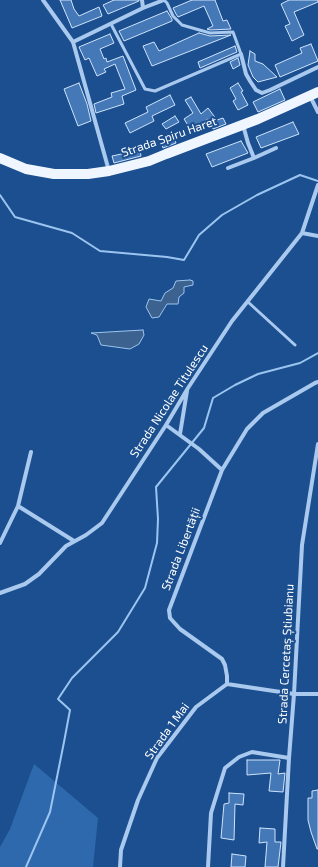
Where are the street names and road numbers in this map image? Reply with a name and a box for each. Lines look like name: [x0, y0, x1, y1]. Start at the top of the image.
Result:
street label: Strada Spiru Haret: [119, 114, 219, 160]
street label: Strada Nicolae Titulescu: [127, 342, 211, 460]
street label: Strada Libertății: [159, 505, 203, 593]
street label: Strada Cercetaș Știubianu: [275, 584, 297, 724]
street label: Strada 1 Mai: [142, 700, 192, 762]

